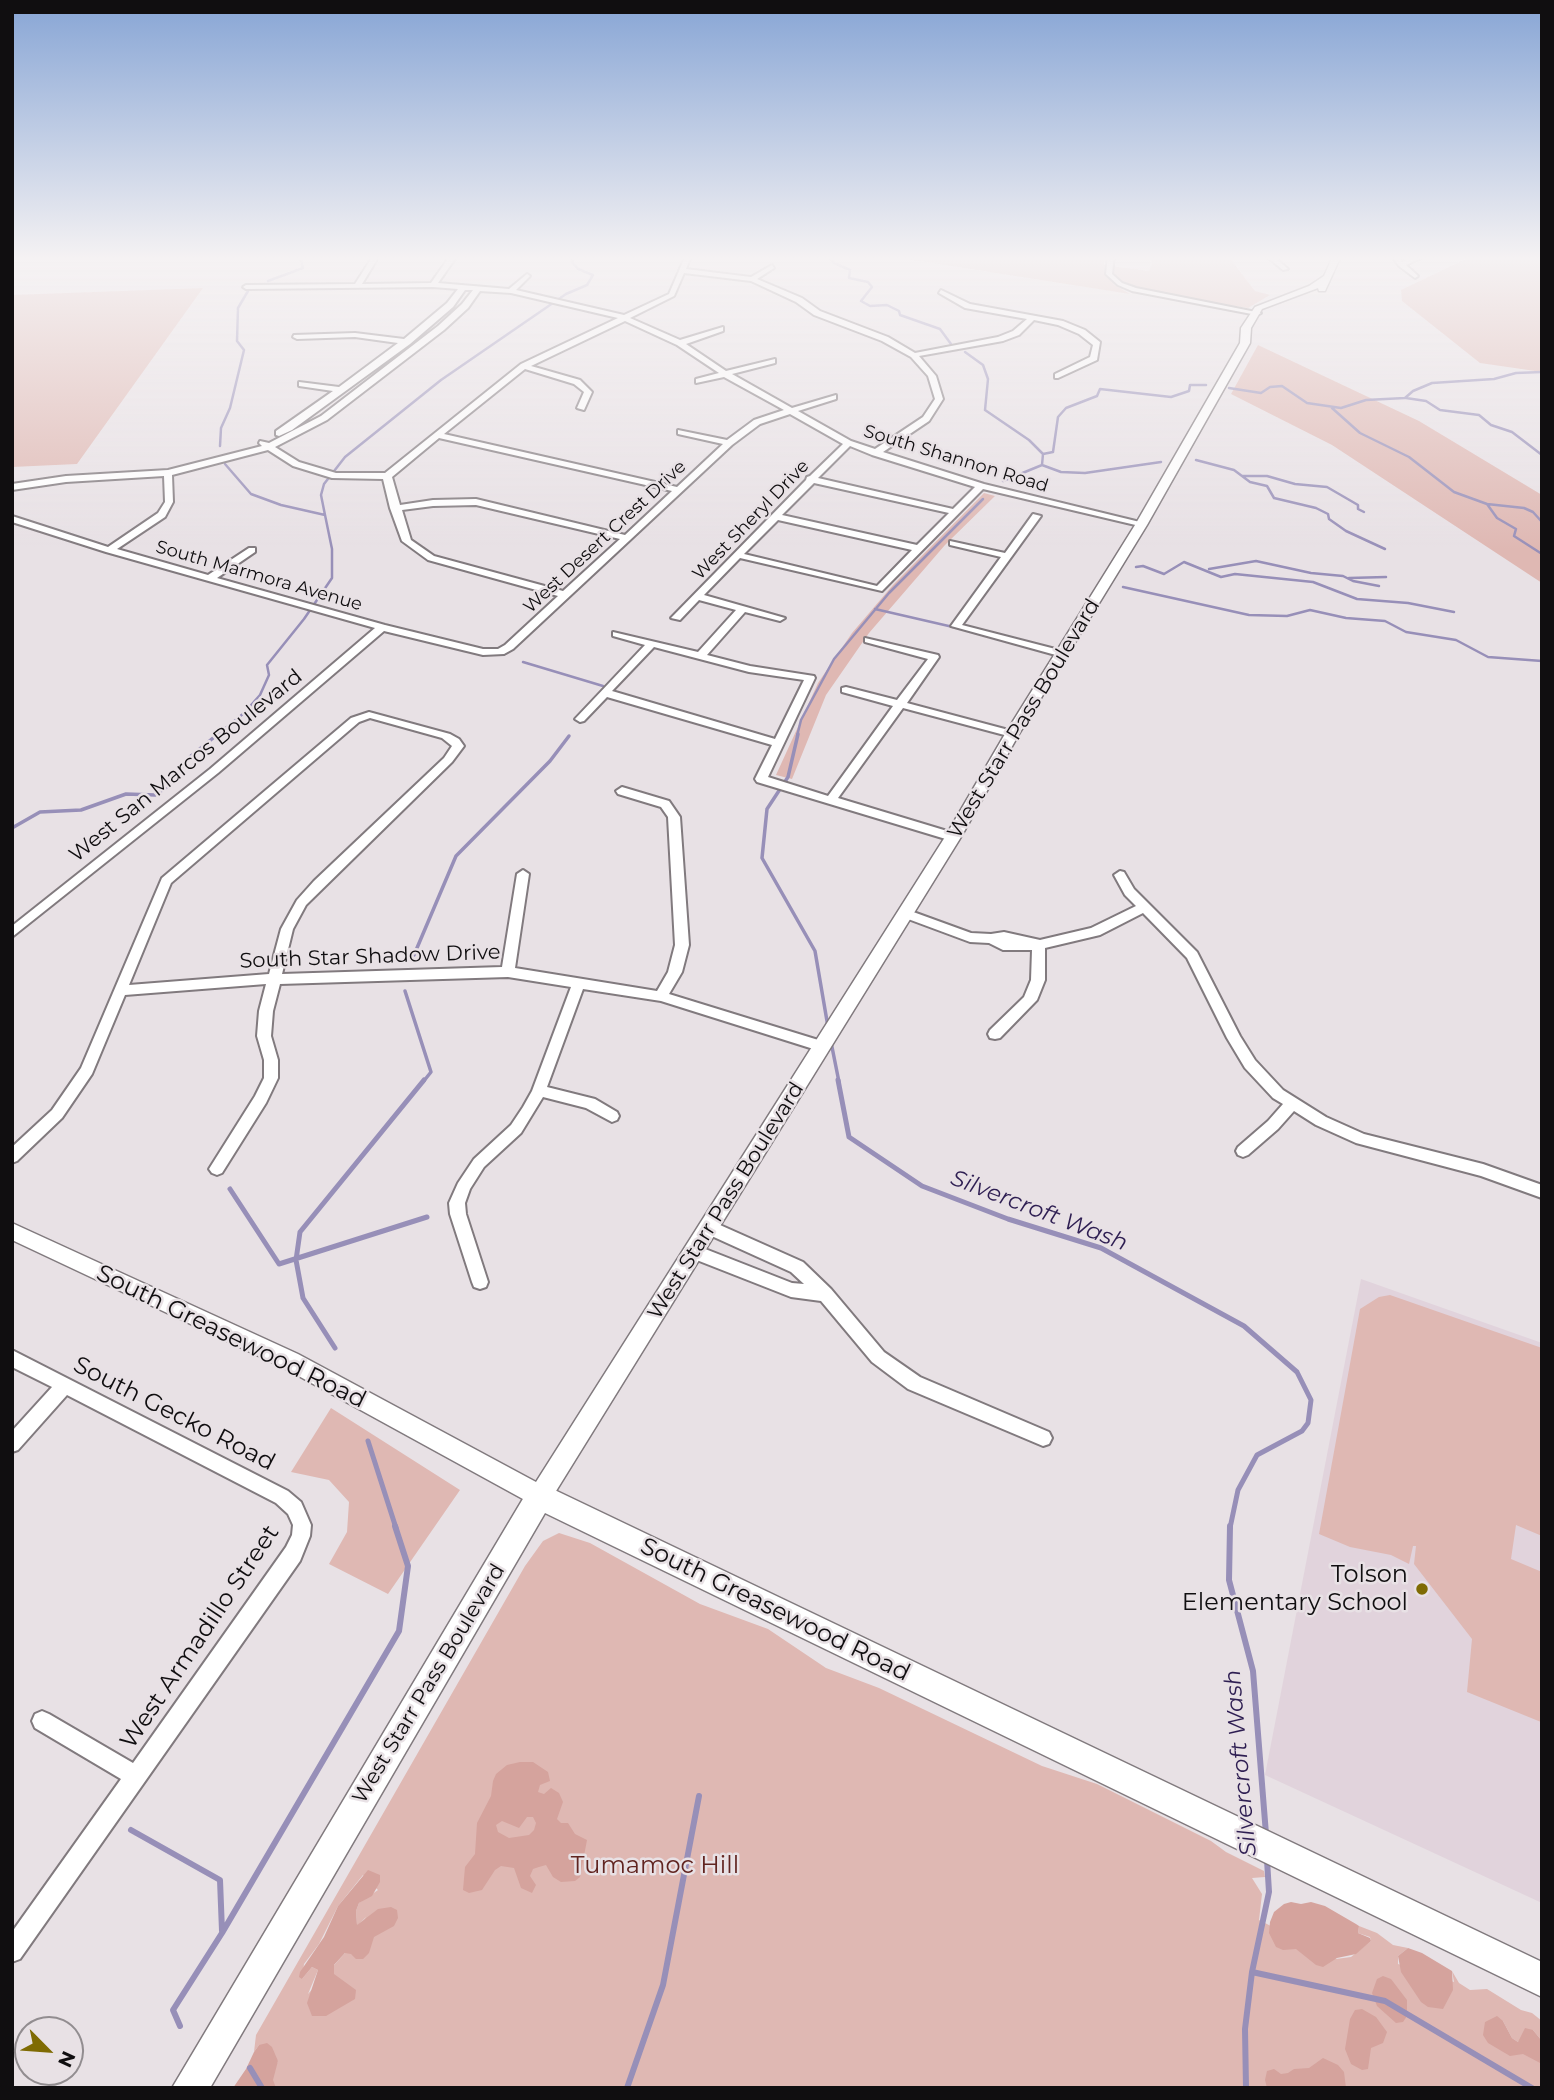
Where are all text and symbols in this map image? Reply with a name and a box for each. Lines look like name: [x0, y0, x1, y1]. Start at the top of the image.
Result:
street label: South Shannon Road: [861, 421, 1051, 497]
street label: West Desert Crest Drive: [519, 456, 691, 618]
street label: West Sheryl Drive: [688, 456, 814, 584]
street label: South Marmora Avenue: [153, 536, 365, 616]
street label: West Starr Pass Boulevard: [942, 595, 1106, 843]
street label: West San Marcos Boulevard: [64, 664, 308, 868]
street label: South Star Shadow Drive: [239, 940, 501, 974]
street label: West Starr Pass Boulevard: [642, 1078, 810, 1324]
water label: Silvercroft Wash: [947, 1165, 1131, 1257]
street label: South Greasewood Road: [91, 1259, 371, 1415]
street label: South Gecko Road: [68, 1351, 280, 1477]
street label: West Armadillo Street: [114, 1520, 286, 1754]
street label: South Greasewood Road: [635, 1532, 915, 1688]
street label: West Starr Pass Boulevard: [347, 1560, 511, 1808]
place label: Tolson Elementary School: [1182, 1561, 1408, 1617]
marker: Tolson Elementary School: [1414, 1581, 1430, 1597]
water label: Silvercroft Wash: [1219, 1669, 1263, 1857]
park label: Tumamoc Hill: [571, 1852, 739, 1880]
north arrow: [14, 2016, 84, 2086]
text: N: [53, 2047, 80, 2071]

